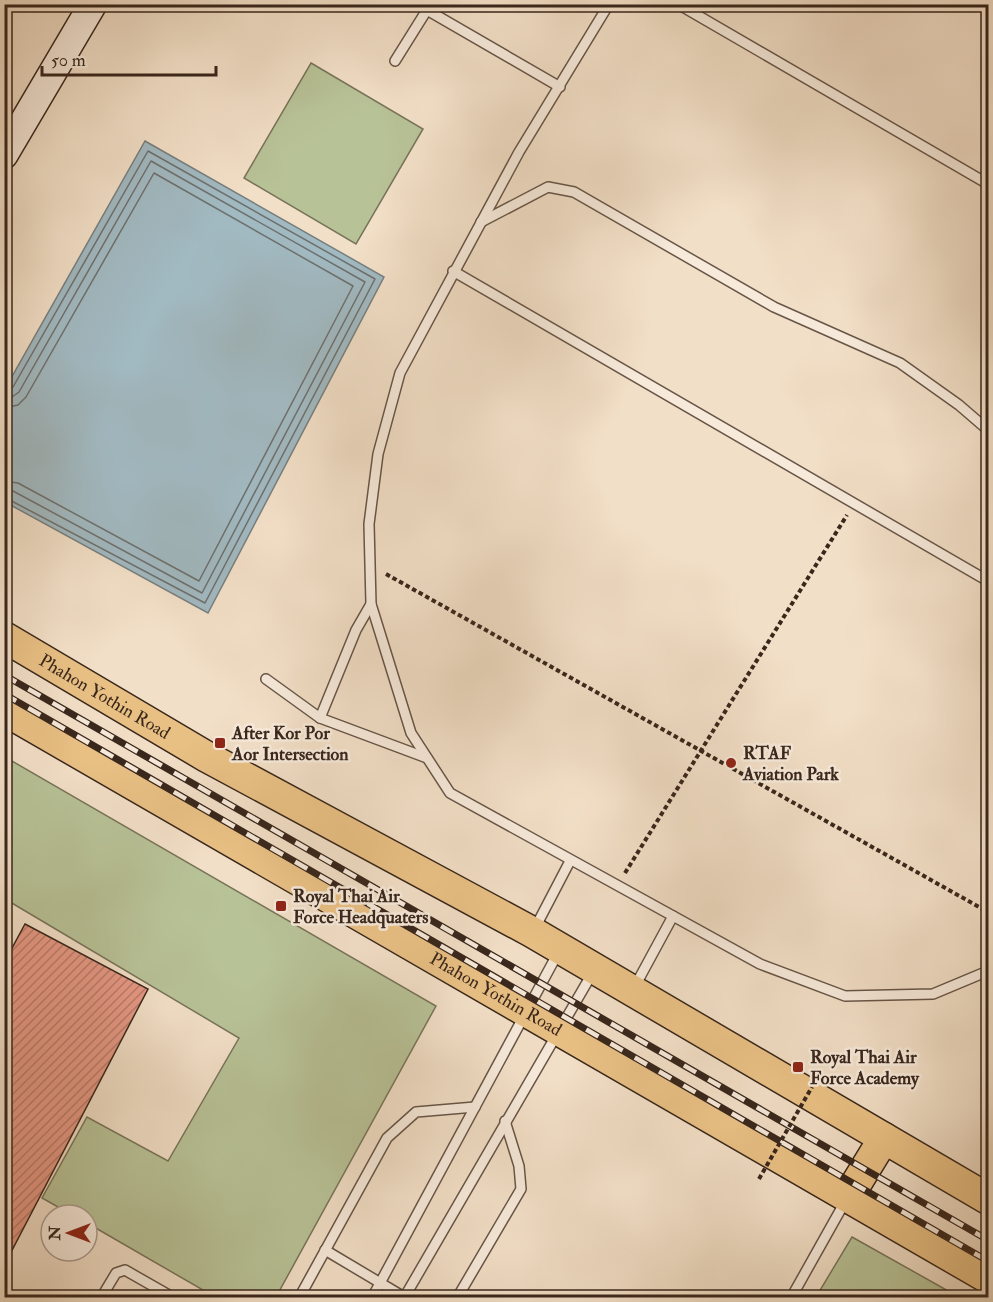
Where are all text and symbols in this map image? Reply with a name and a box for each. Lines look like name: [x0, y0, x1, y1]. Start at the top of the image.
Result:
scale bar: [42, 39, 216, 77]
text: 50 m: [51, 49, 86, 72]
street label: Phahon Yothin Road: [35, 649, 175, 744]
place label: After Kor Por Aor Intersection: [231, 722, 349, 766]
marker: After Kor Por Aor Intersection: [213, 736, 227, 750]
place label: RTAF Aviation Park: [742, 742, 839, 786]
marker: RTAF Aviation Park: [724, 756, 738, 770]
place label: Royal Thai Air Force Headquaters: [293, 885, 428, 929]
marker: Royal Thai Air Force Headquaters: [274, 899, 288, 913]
street label: Phahon Yothin Road: [426, 947, 566, 1041]
place label: Royal Thai Air Force Academy: [810, 1046, 920, 1090]
marker: Royal Thai Air Force Academy: [791, 1060, 805, 1074]
north arrow: [39, 1203, 99, 1263]
text: N: [45, 1225, 65, 1241]

